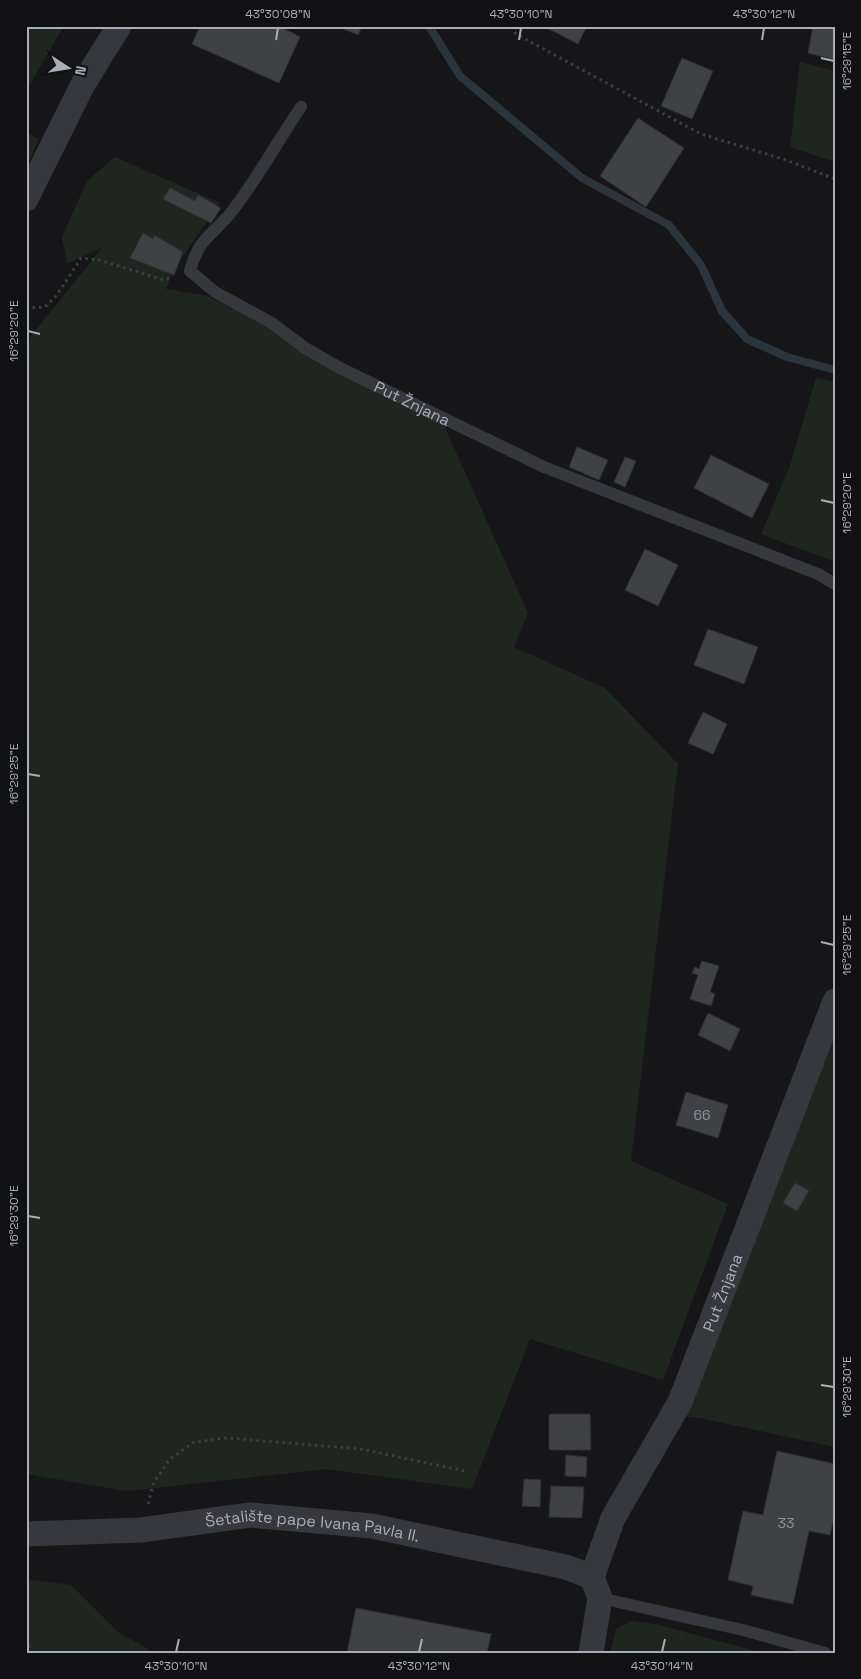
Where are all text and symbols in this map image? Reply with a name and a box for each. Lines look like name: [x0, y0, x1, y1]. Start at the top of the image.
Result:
text: 43°30'08"N: [245, 6, 311, 22]
text: 43°30'10"N: [489, 6, 553, 22]
text: 43°30'12"N: [733, 6, 795, 22]
text: 16°29'15"E: [839, 31, 855, 90]
north arrow: [42, 42, 92, 92]
text: N: [71, 64, 90, 77]
text: 16°29'20"E: [6, 300, 22, 362]
street label: Put Žnjana: [371, 376, 454, 431]
text: 16°29'20"E: [839, 472, 855, 534]
text: 16°29'25"E: [6, 743, 22, 804]
text: 16°29'25"E: [839, 914, 855, 975]
house number: 66: [693, 1106, 711, 1124]
text: 16°29'30"E: [6, 1185, 22, 1247]
street label: Put Žnjana: [698, 1250, 747, 1335]
text: 16°29'30"E: [839, 1356, 855, 1418]
street label: Šetalište pape Ivana Pavla II.: [204, 1504, 422, 1546]
house number: 33: [778, 1514, 794, 1532]
text: 43°30'10"N: [144, 1658, 208, 1674]
text: 43°30'12"N: [388, 1658, 450, 1674]
text: 43°30'14"N: [631, 1658, 693, 1674]

